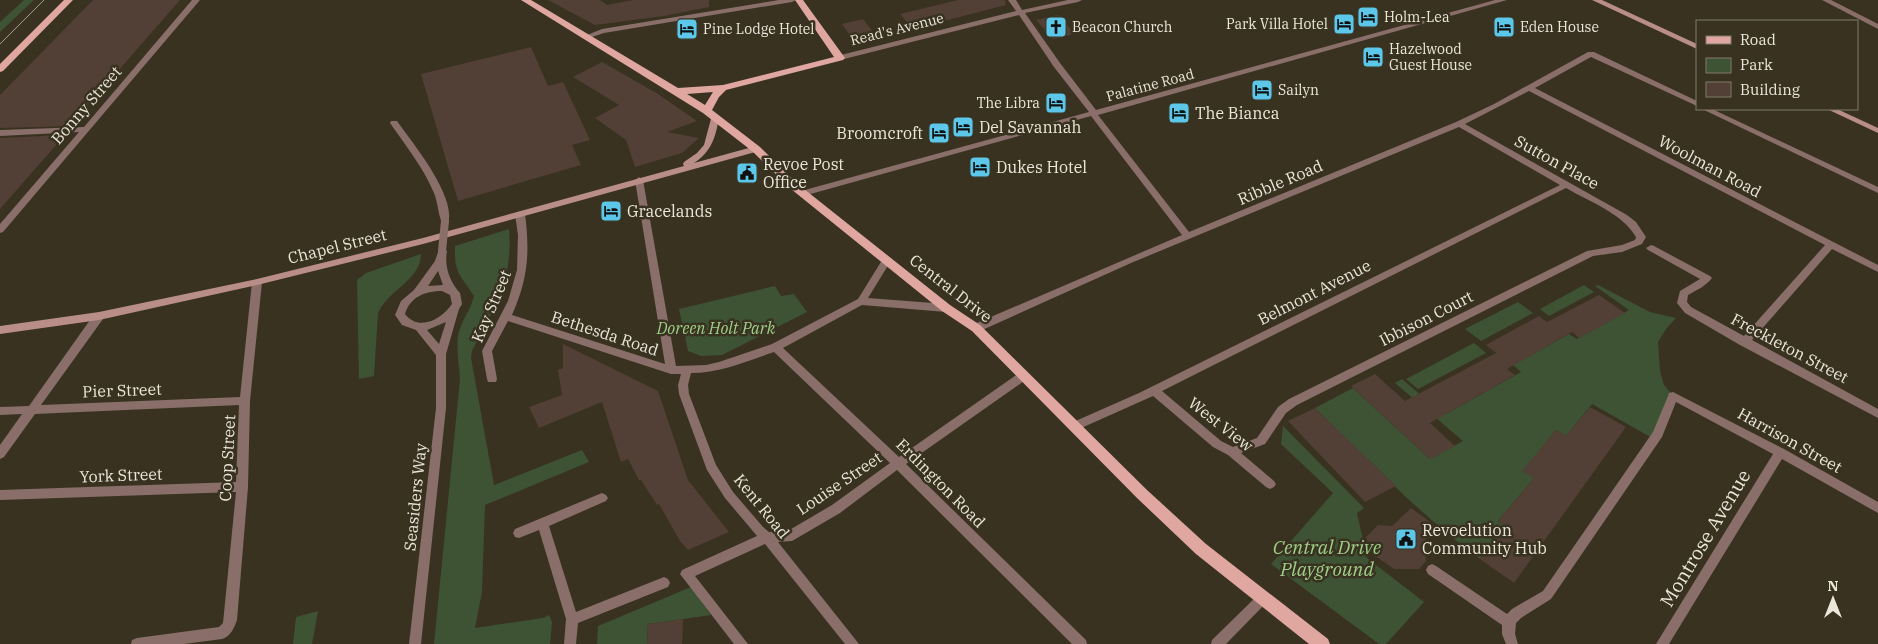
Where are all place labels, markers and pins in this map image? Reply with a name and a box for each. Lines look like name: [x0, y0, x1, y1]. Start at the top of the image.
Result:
hotel icon: Holm-Lea: [1356, 5, 1380, 29]
place label: Holm-Lea: [1384, 8, 1450, 26]
hotel icon: Park Villa Hotel: [1332, 12, 1356, 36]
church icon: Beacon Church: [1044, 15, 1068, 39]
place label: Park Villa Hotel: [1226, 15, 1328, 33]
hotel icon: Eden House: [1492, 15, 1516, 39]
hotel icon: Pine Lodge Hotel: [675, 17, 699, 41]
place label: Beacon Church: [1072, 18, 1173, 36]
place label: Eden House: [1520, 18, 1599, 36]
place label: Pine Lodge Hotel: [703, 20, 815, 38]
place label: Hazelwood Guest House: [1389, 40, 1472, 74]
hotel icon: Hazelwood Guest House: [1361, 45, 1385, 69]
hotel icon: Sailyn: [1250, 78, 1274, 102]
place label: Sailyn: [1278, 81, 1319, 99]
hotel icon: The Libra: [1044, 91, 1068, 115]
place label: The Libra: [976, 94, 1040, 112]
hotel icon: The Bianca: [1167, 101, 1191, 125]
place label: The Bianca: [1195, 103, 1280, 123]
hotel icon: Del Savannah: [951, 115, 975, 139]
place label: Del Savannah: [979, 117, 1082, 137]
hotel icon: Broomcroft: [927, 121, 951, 145]
place label: Broomcroft: [836, 123, 923, 143]
place label: Revoe Post Office: [763, 154, 844, 192]
hotel icon: Dukes Hotel: [968, 155, 992, 179]
place label: Dukes Hotel: [996, 157, 1087, 177]
public building icon: Revoe Post Office: [735, 161, 759, 185]
hotel icon: Gracelands: [599, 199, 623, 223]
place label: Gracelands: [627, 201, 712, 221]
place label: Revoelution Community Hub: [1422, 520, 1547, 558]
public building icon: Revoelution Community Hub: [1394, 527, 1418, 551]

